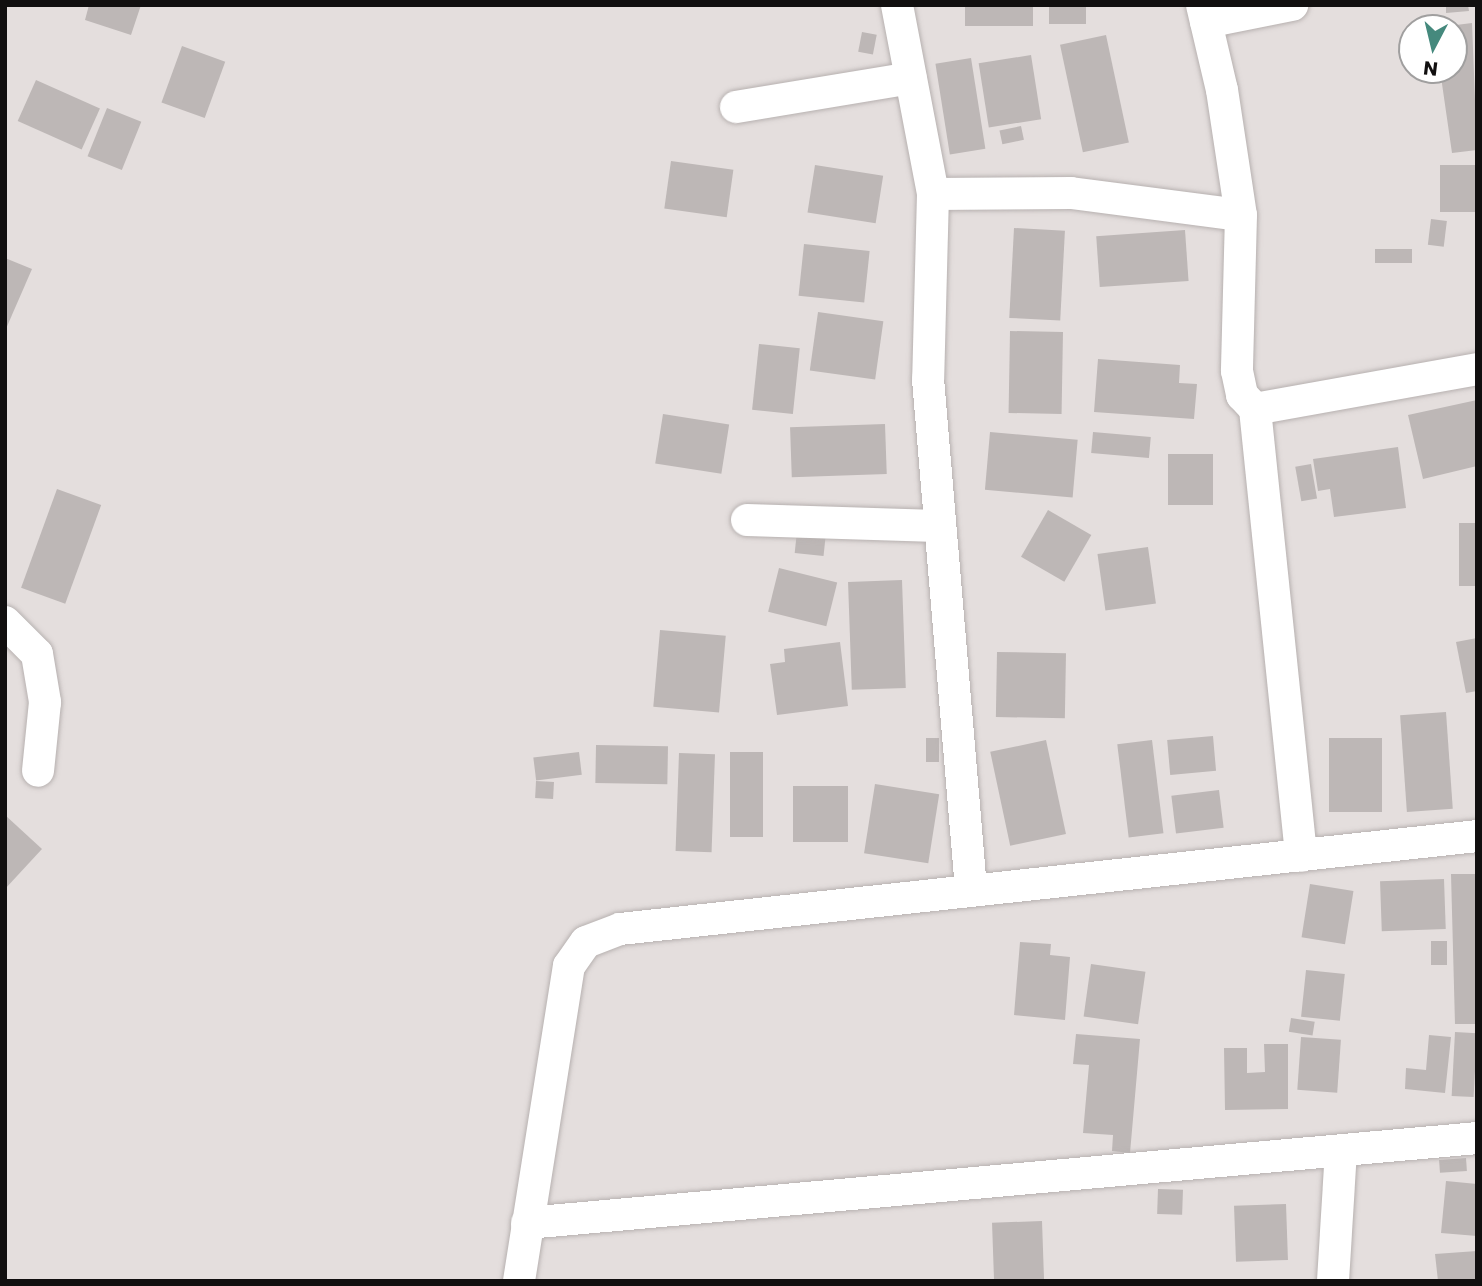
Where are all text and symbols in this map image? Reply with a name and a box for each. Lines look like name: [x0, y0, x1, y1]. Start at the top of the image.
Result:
north arrow: [1398, 14, 1468, 84]
text: N: [1422, 54, 1439, 83]

